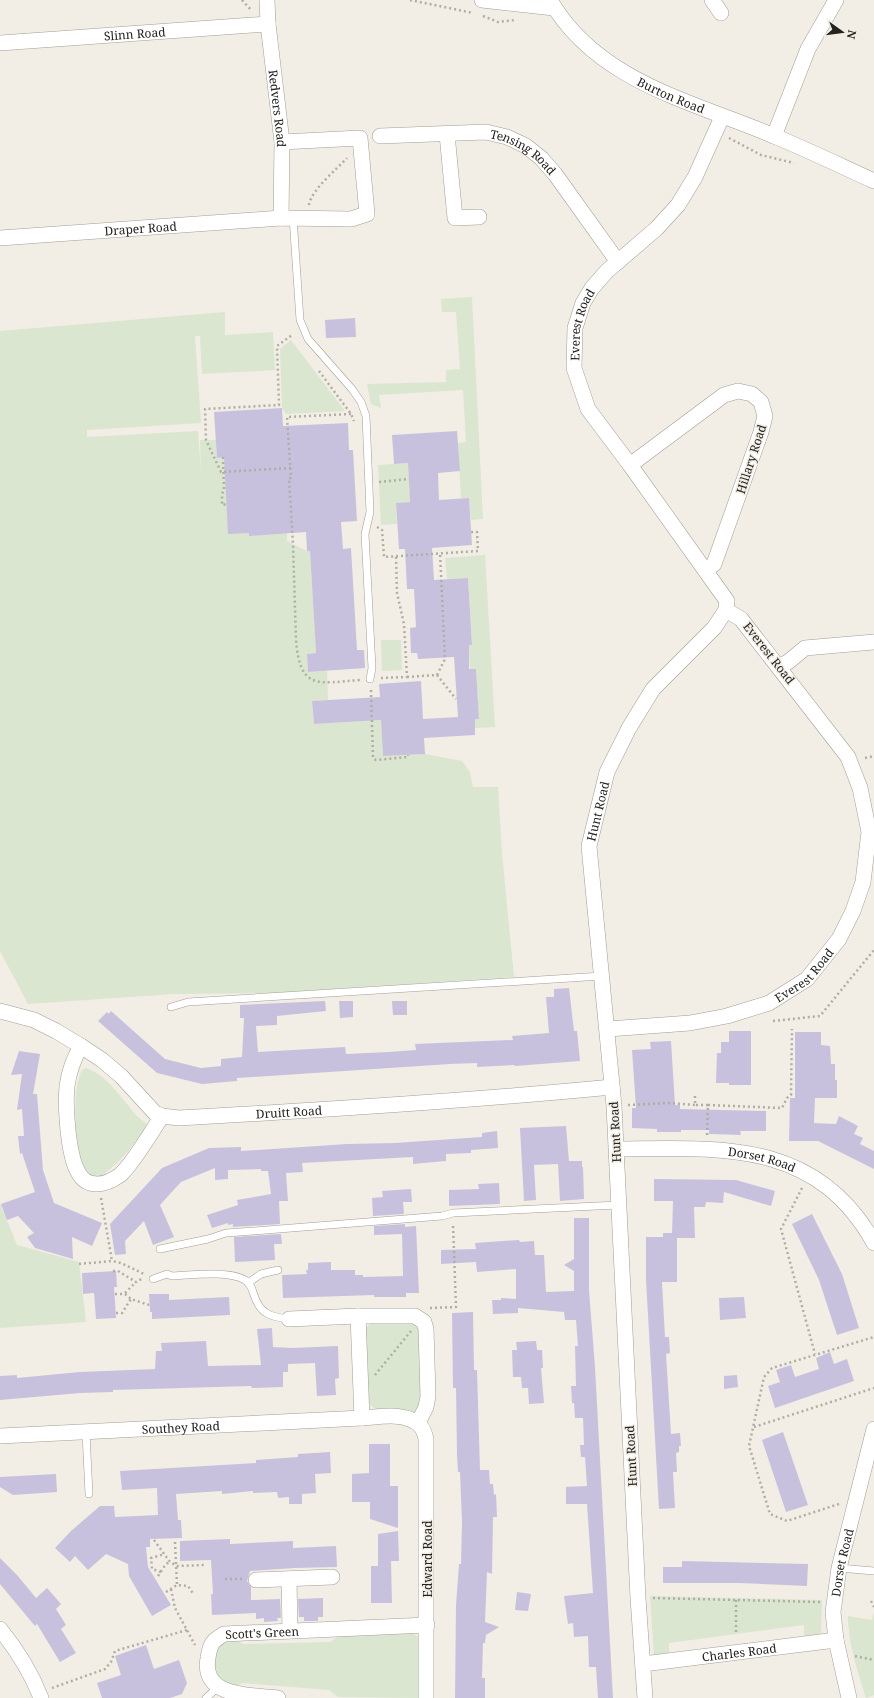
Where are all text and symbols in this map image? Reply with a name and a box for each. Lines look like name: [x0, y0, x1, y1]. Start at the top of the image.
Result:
north arrow: [822, 12, 862, 52]
street label: Slinn Road: [103, 23, 167, 44]
text: N: [844, 29, 861, 41]
street label: Redvers Road: [265, 69, 291, 148]
street label: Burton Road: [634, 73, 708, 117]
street label: Tensing Road: [489, 125, 561, 179]
street label: Draper Road: [104, 217, 178, 239]
street label: Everest Road: [566, 285, 599, 361]
street label: Hillary Road: [732, 422, 770, 496]
street label: Everest Road: [739, 618, 799, 688]
street label: Hunt Road: [582, 779, 613, 843]
street label: Everest Road: [771, 944, 837, 1006]
street label: Hunt Road: [605, 1100, 625, 1163]
street label: Druitt Road: [255, 1101, 323, 1122]
street label: Dorset Road: [727, 1142, 799, 1176]
street label: Southey Road: [141, 1417, 221, 1437]
street label: Hunt Road: [621, 1424, 641, 1487]
street label: Edward Road: [419, 1520, 436, 1598]
street label: Dorset Road: [827, 1526, 857, 1598]
street label: Scott's Green: [225, 1622, 300, 1642]
street label: Charles Road: [701, 1639, 778, 1665]

